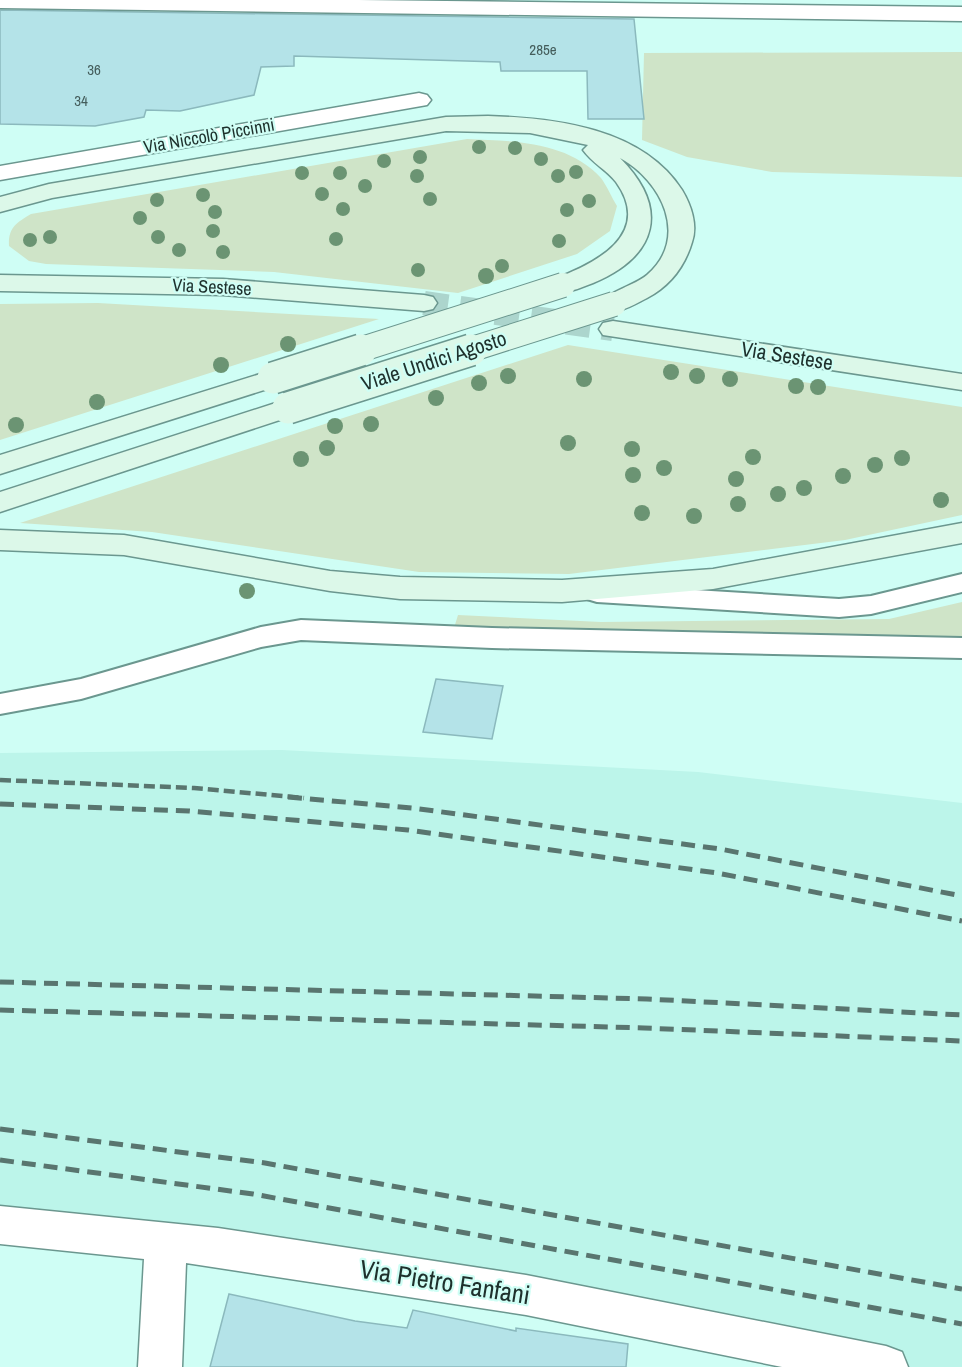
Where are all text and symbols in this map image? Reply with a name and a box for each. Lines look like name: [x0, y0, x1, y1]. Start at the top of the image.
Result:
house number: 285e: [529, 39, 557, 60]
house number: 36: [87, 59, 101, 80]
house number: 34: [74, 90, 88, 111]
street label: Via Niccolò Piccinni: [141, 112, 276, 159]
street label: Via Sestese: [172, 272, 252, 301]
street label: Viale Undici Agosto: [358, 323, 510, 398]
street label: Via Sestese: [739, 334, 835, 377]
street label: Via Pietro Fanfani: [358, 1251, 533, 1312]

